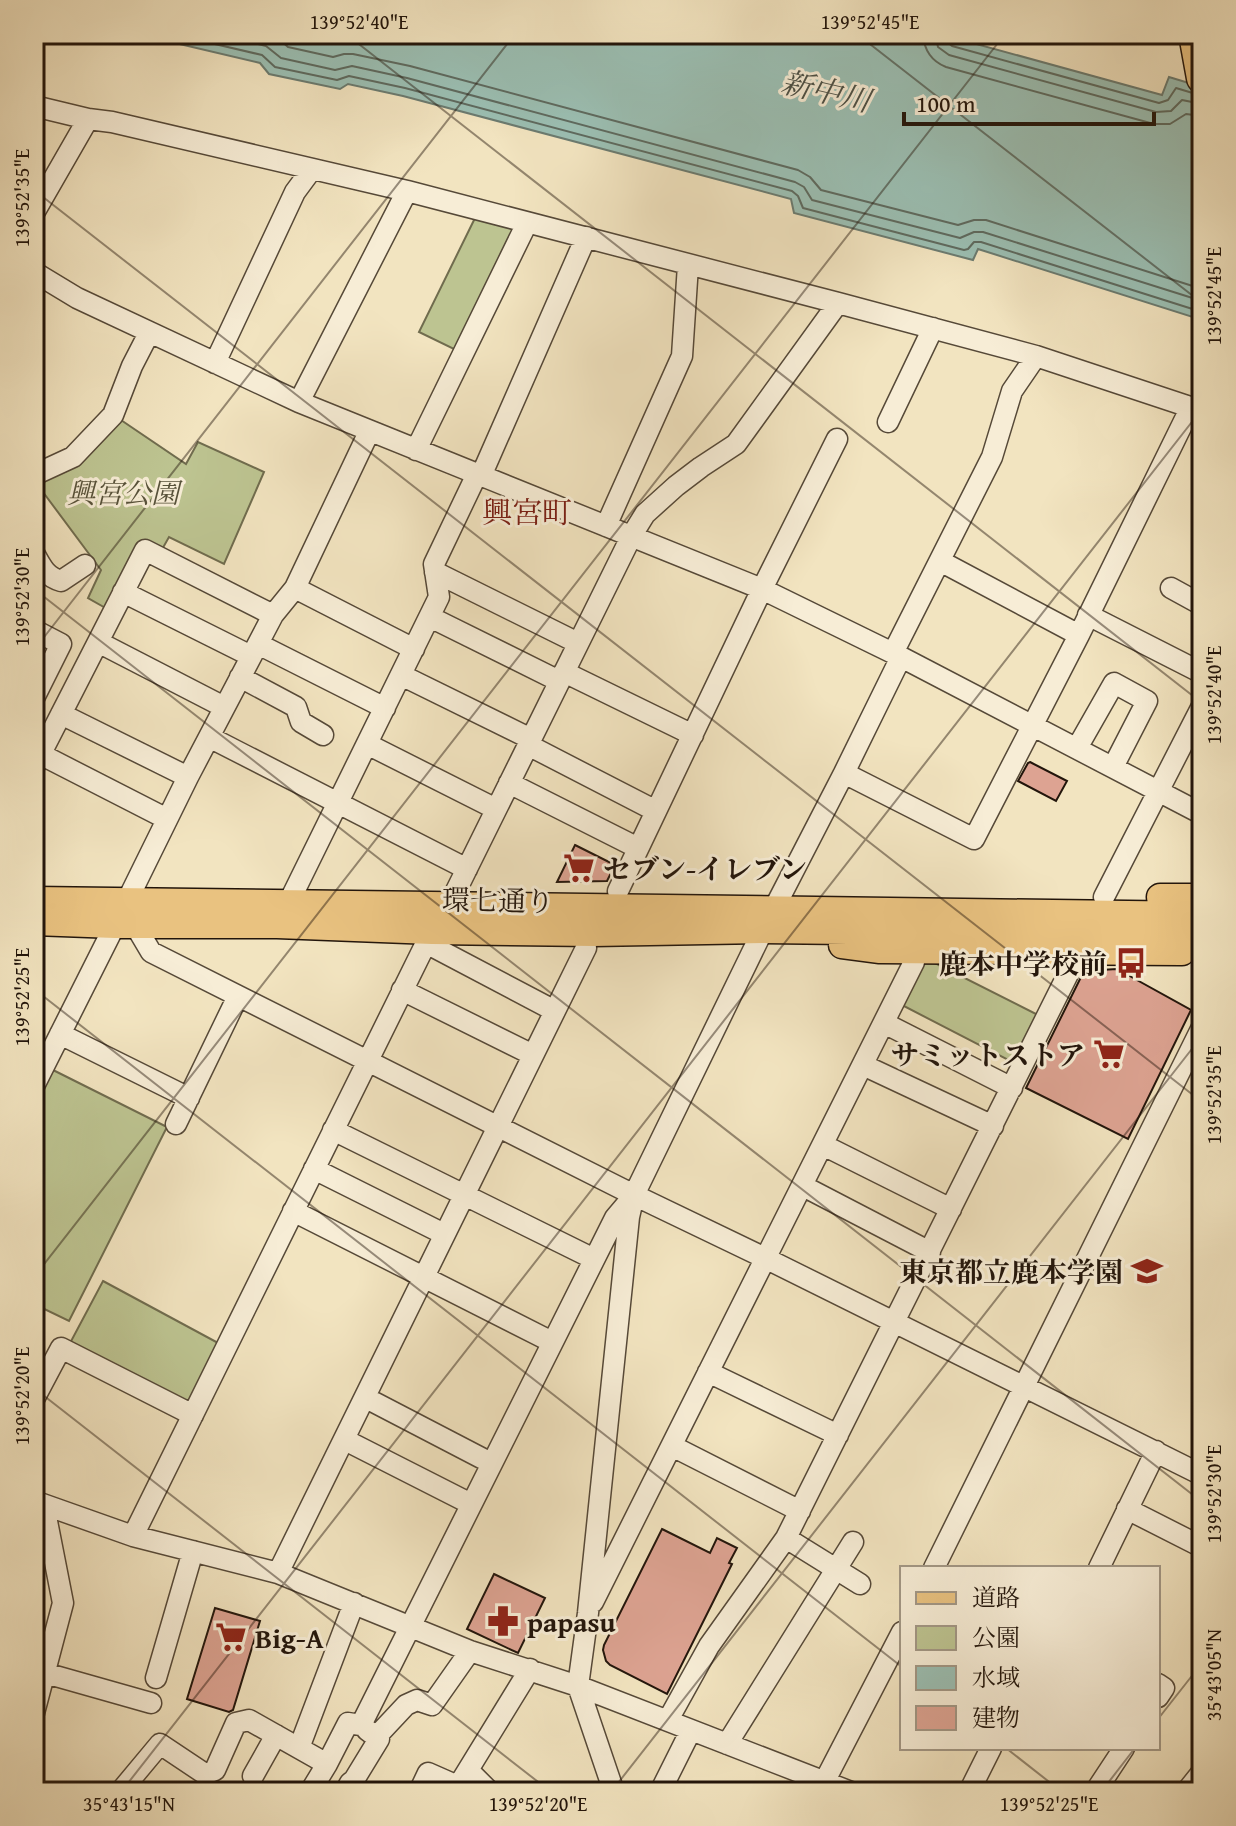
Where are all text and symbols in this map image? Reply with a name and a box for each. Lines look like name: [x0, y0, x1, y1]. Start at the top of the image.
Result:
text: 139°52'40"E: [310, 7, 408, 36]
text: 139°52'45"E: [821, 7, 919, 36]
water label: 新中川: [777, 59, 878, 123]
scale bar: [904, 76, 1154, 126]
text: 100 m: [916, 86, 976, 121]
text: 139°52'35"E: [7, 149, 36, 247]
text: 139°52'45"E: [1199, 247, 1228, 345]
park label: 興宮公園: [67, 472, 183, 513]
district label: 興宮町: [482, 490, 572, 534]
text: 139°52'30"E: [7, 548, 36, 646]
text: 139°52'40"E: [1199, 646, 1228, 744]
place label: セブン-イレブン: [603, 848, 807, 889]
supermarket icon: セブン-イレブン: [562, 851, 596, 885]
street label: 環七通り: [442, 879, 554, 921]
place label: 鹿本中学校前: [939, 943, 1107, 984]
bus stop icon: 鹿本中学校前: [1114, 946, 1148, 980]
text: 139°52'25"E: [7, 948, 36, 1046]
place label: サミットストア: [891, 1034, 1085, 1075]
supermarket icon: サミットストア: [1092, 1037, 1126, 1071]
text: 139°52'35"E: [1199, 1046, 1228, 1144]
place label: 東京都立鹿本学園: [899, 1251, 1123, 1292]
school or university icon: 東京都立鹿本学園: [1130, 1254, 1164, 1288]
text: 139°52'20"E: [7, 1347, 36, 1445]
text: 139°52'30"E: [1199, 1445, 1228, 1543]
legend: [900, 1566, 1160, 1750]
text: 道路: [972, 1580, 1020, 1615]
place label: papasu: [527, 1601, 616, 1642]
pharmacy icon: papasu: [486, 1604, 520, 1638]
place label: Big-A: [255, 1617, 324, 1658]
supermarket icon: Big-A: [214, 1620, 248, 1654]
text: 公園: [972, 1620, 1020, 1655]
text: 35°43'05"N: [1199, 1629, 1228, 1721]
text: 水域: [972, 1660, 1020, 1695]
text: 建物: [972, 1700, 1020, 1735]
text: 35°43'15"N: [83, 1789, 175, 1818]
text: 139°52'20"E: [489, 1789, 587, 1818]
text: 139°52'25"E: [1000, 1789, 1098, 1818]

